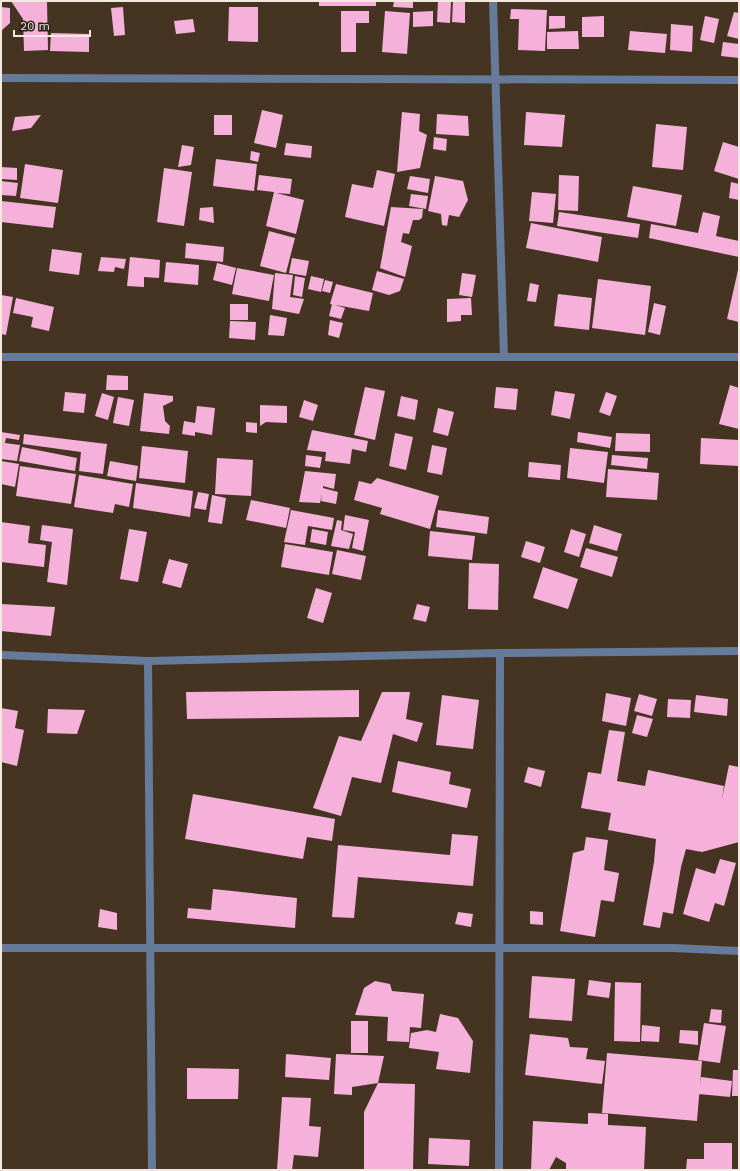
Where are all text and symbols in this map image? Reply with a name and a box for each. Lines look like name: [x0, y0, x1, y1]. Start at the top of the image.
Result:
scale bar: [14, 12, 90, 38]
text: 20 m: [20, 19, 50, 33]

